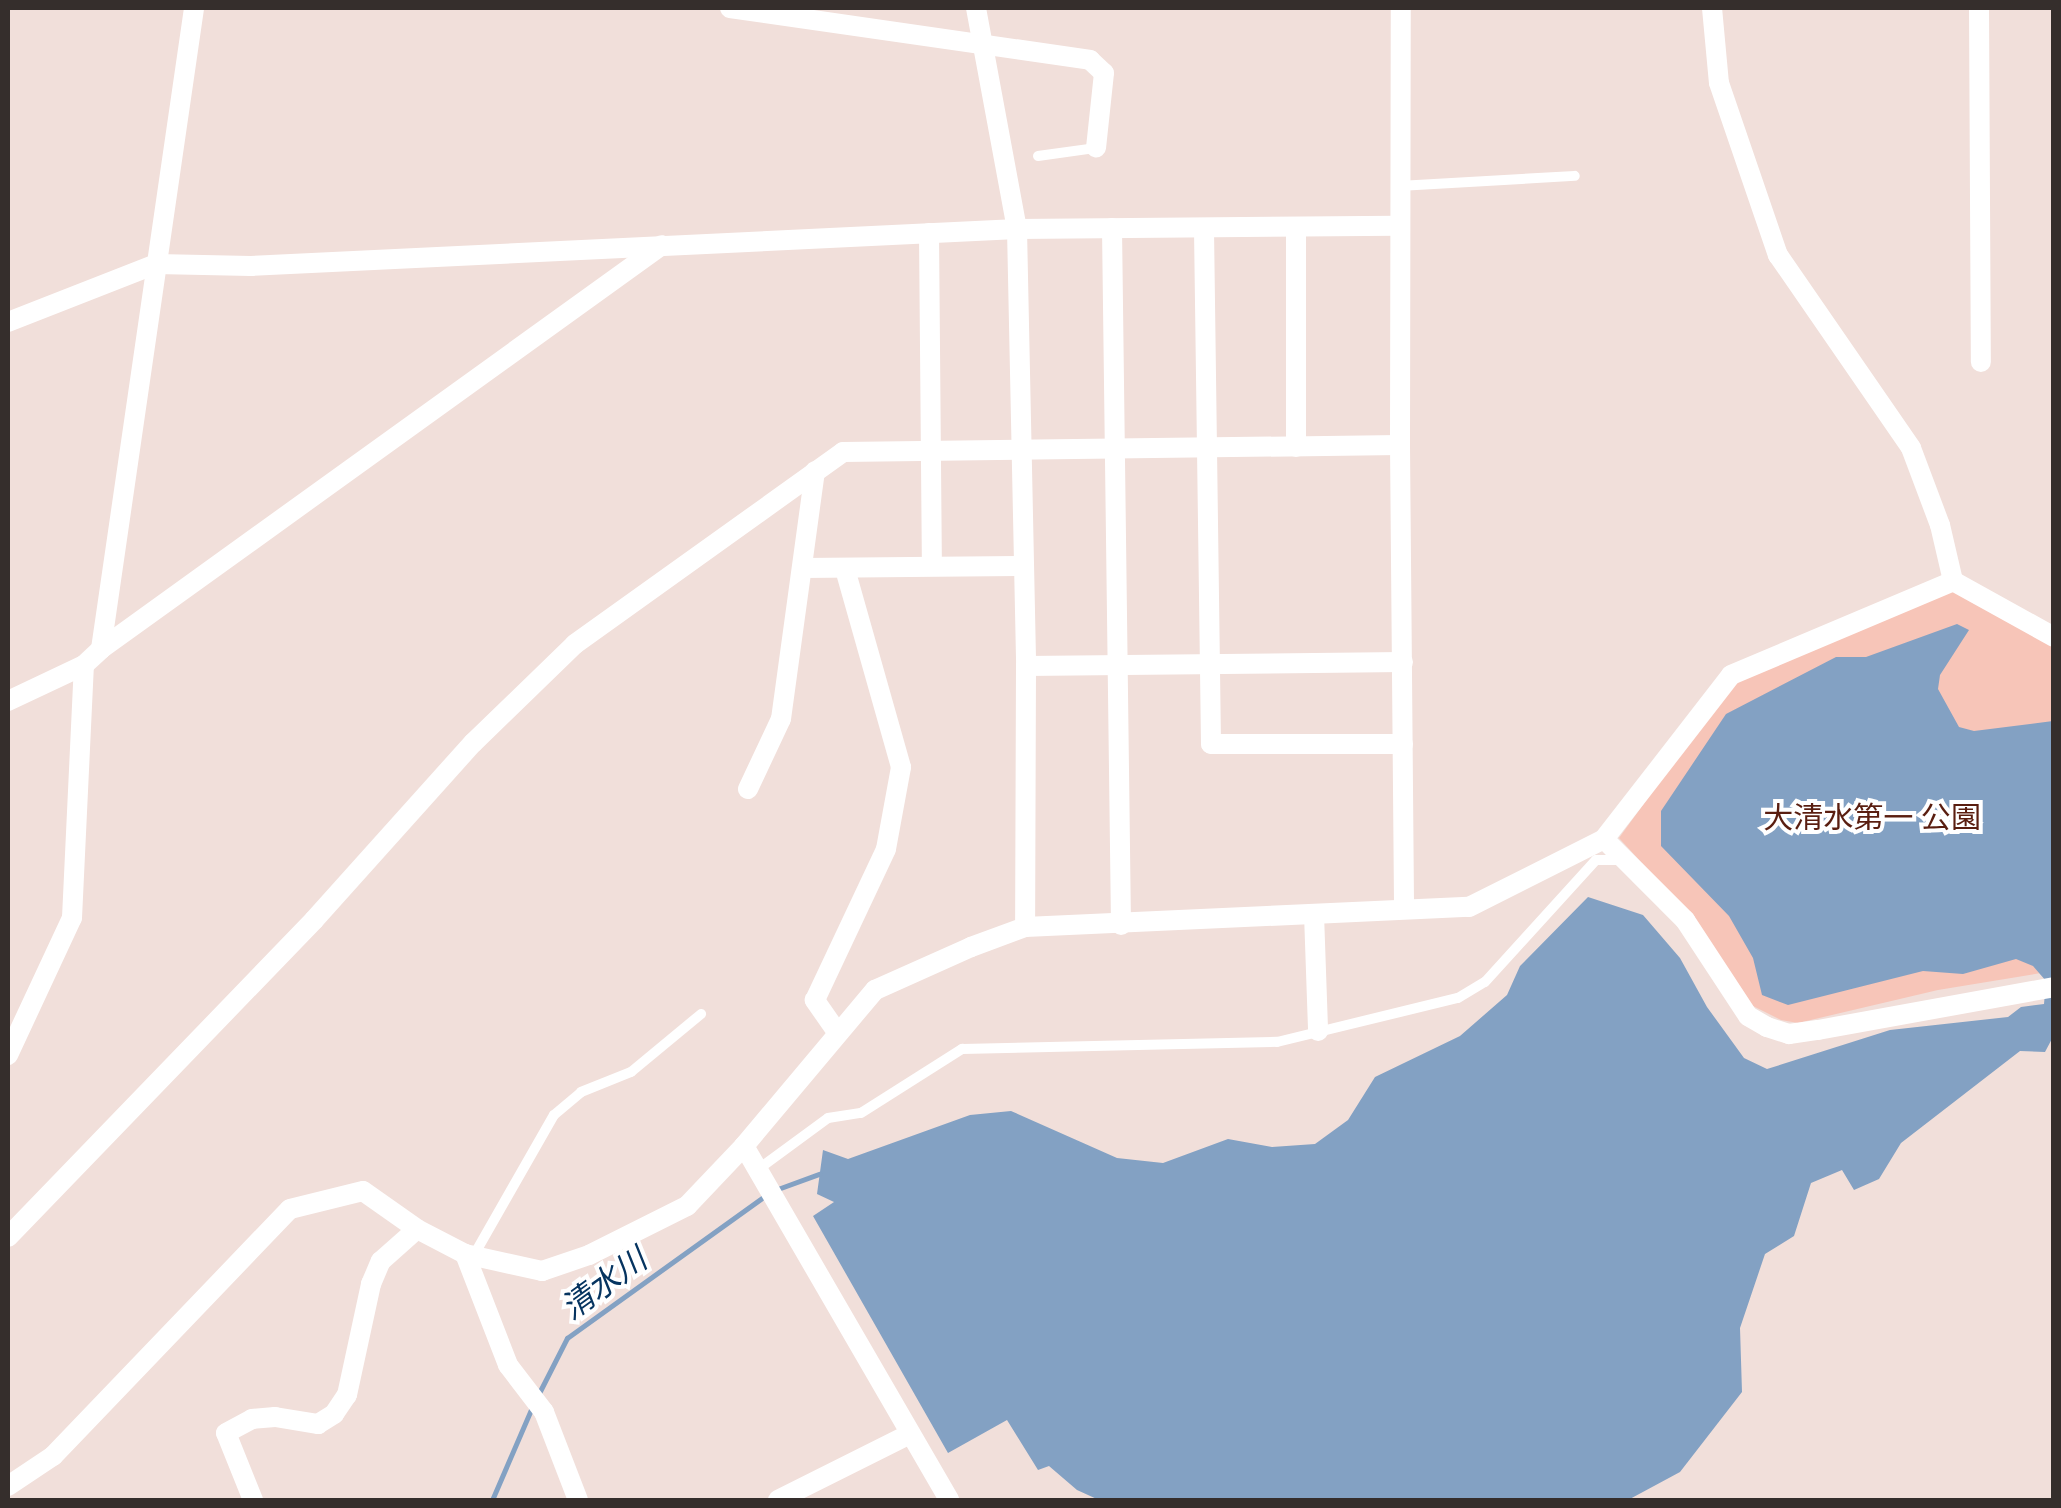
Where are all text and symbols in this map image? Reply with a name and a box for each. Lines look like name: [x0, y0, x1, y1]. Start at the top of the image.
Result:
park label: 大清水第一 公園: [1763, 800, 1981, 836]
water label: 清水川: [554, 1240, 654, 1328]

